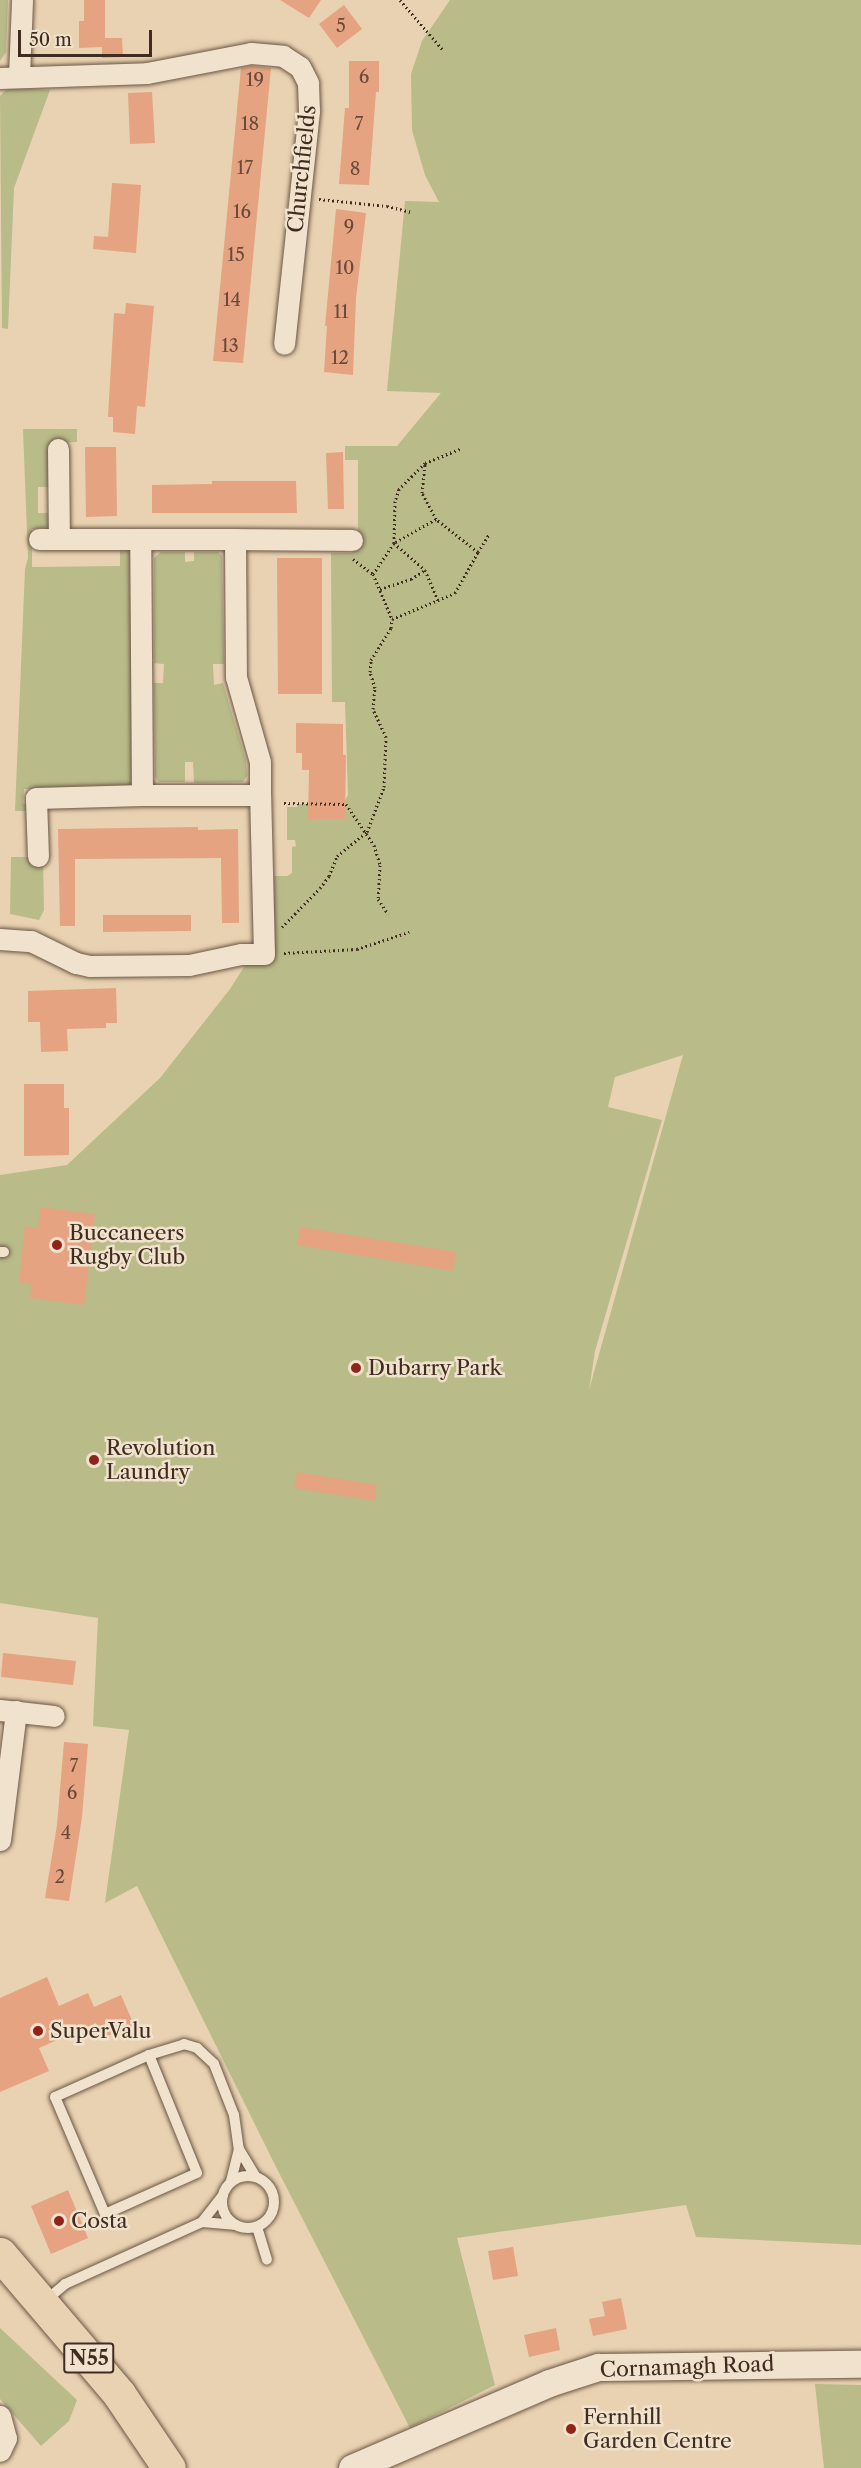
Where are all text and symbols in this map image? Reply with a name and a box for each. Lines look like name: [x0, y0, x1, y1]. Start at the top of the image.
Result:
house number: 5: [336, 15, 346, 37]
scale bar: [21, 18, 154, 56]
text: 50 m: [29, 29, 72, 51]
house number: 6: [359, 66, 369, 88]
house number: 19: [246, 69, 264, 91]
street label: Churchfields: [283, 104, 321, 234]
house number: 18: [241, 113, 259, 135]
house number: 7: [355, 113, 363, 135]
house number: 17: [237, 157, 253, 179]
house number: 8: [350, 158, 360, 180]
house number: 16: [233, 201, 251, 223]
house number: 9: [344, 216, 354, 238]
house number: 15: [227, 244, 245, 266]
house number: 10: [336, 257, 354, 279]
house number: 14: [223, 289, 241, 311]
house number: 11: [333, 301, 349, 323]
house number: 13: [221, 335, 239, 357]
house number: 12: [331, 347, 349, 369]
place label: Buccaneers Rugby Club: [69, 1220, 186, 1270]
marker: Buccaneers Rugby Club: [50, 1238, 64, 1252]
place label: Dubarry Park: [368, 1355, 502, 1381]
marker: Dubarry Park: [349, 1361, 363, 1375]
place label: Revolution Laundry: [106, 1435, 215, 1485]
marker: Revolution Laundry: [87, 1453, 101, 1467]
house number: 7: [70, 1755, 78, 1777]
house number: 6: [67, 1782, 77, 1804]
house number: 4: [61, 1822, 71, 1844]
house number: 2: [55, 1866, 65, 1888]
place label: SuperValu: [50, 2018, 151, 2044]
marker: SuperValu: [31, 2024, 45, 2038]
place label: Costa: [71, 2208, 128, 2234]
marker: Costa: [52, 2214, 66, 2228]
road number: N55: [62, 2341, 116, 2375]
street label: Cornamagh Road: [599, 2351, 775, 2383]
place label: Fernhill Garden Centre: [583, 2404, 732, 2454]
marker: Fernhill Garden Centre: [564, 2422, 578, 2436]

